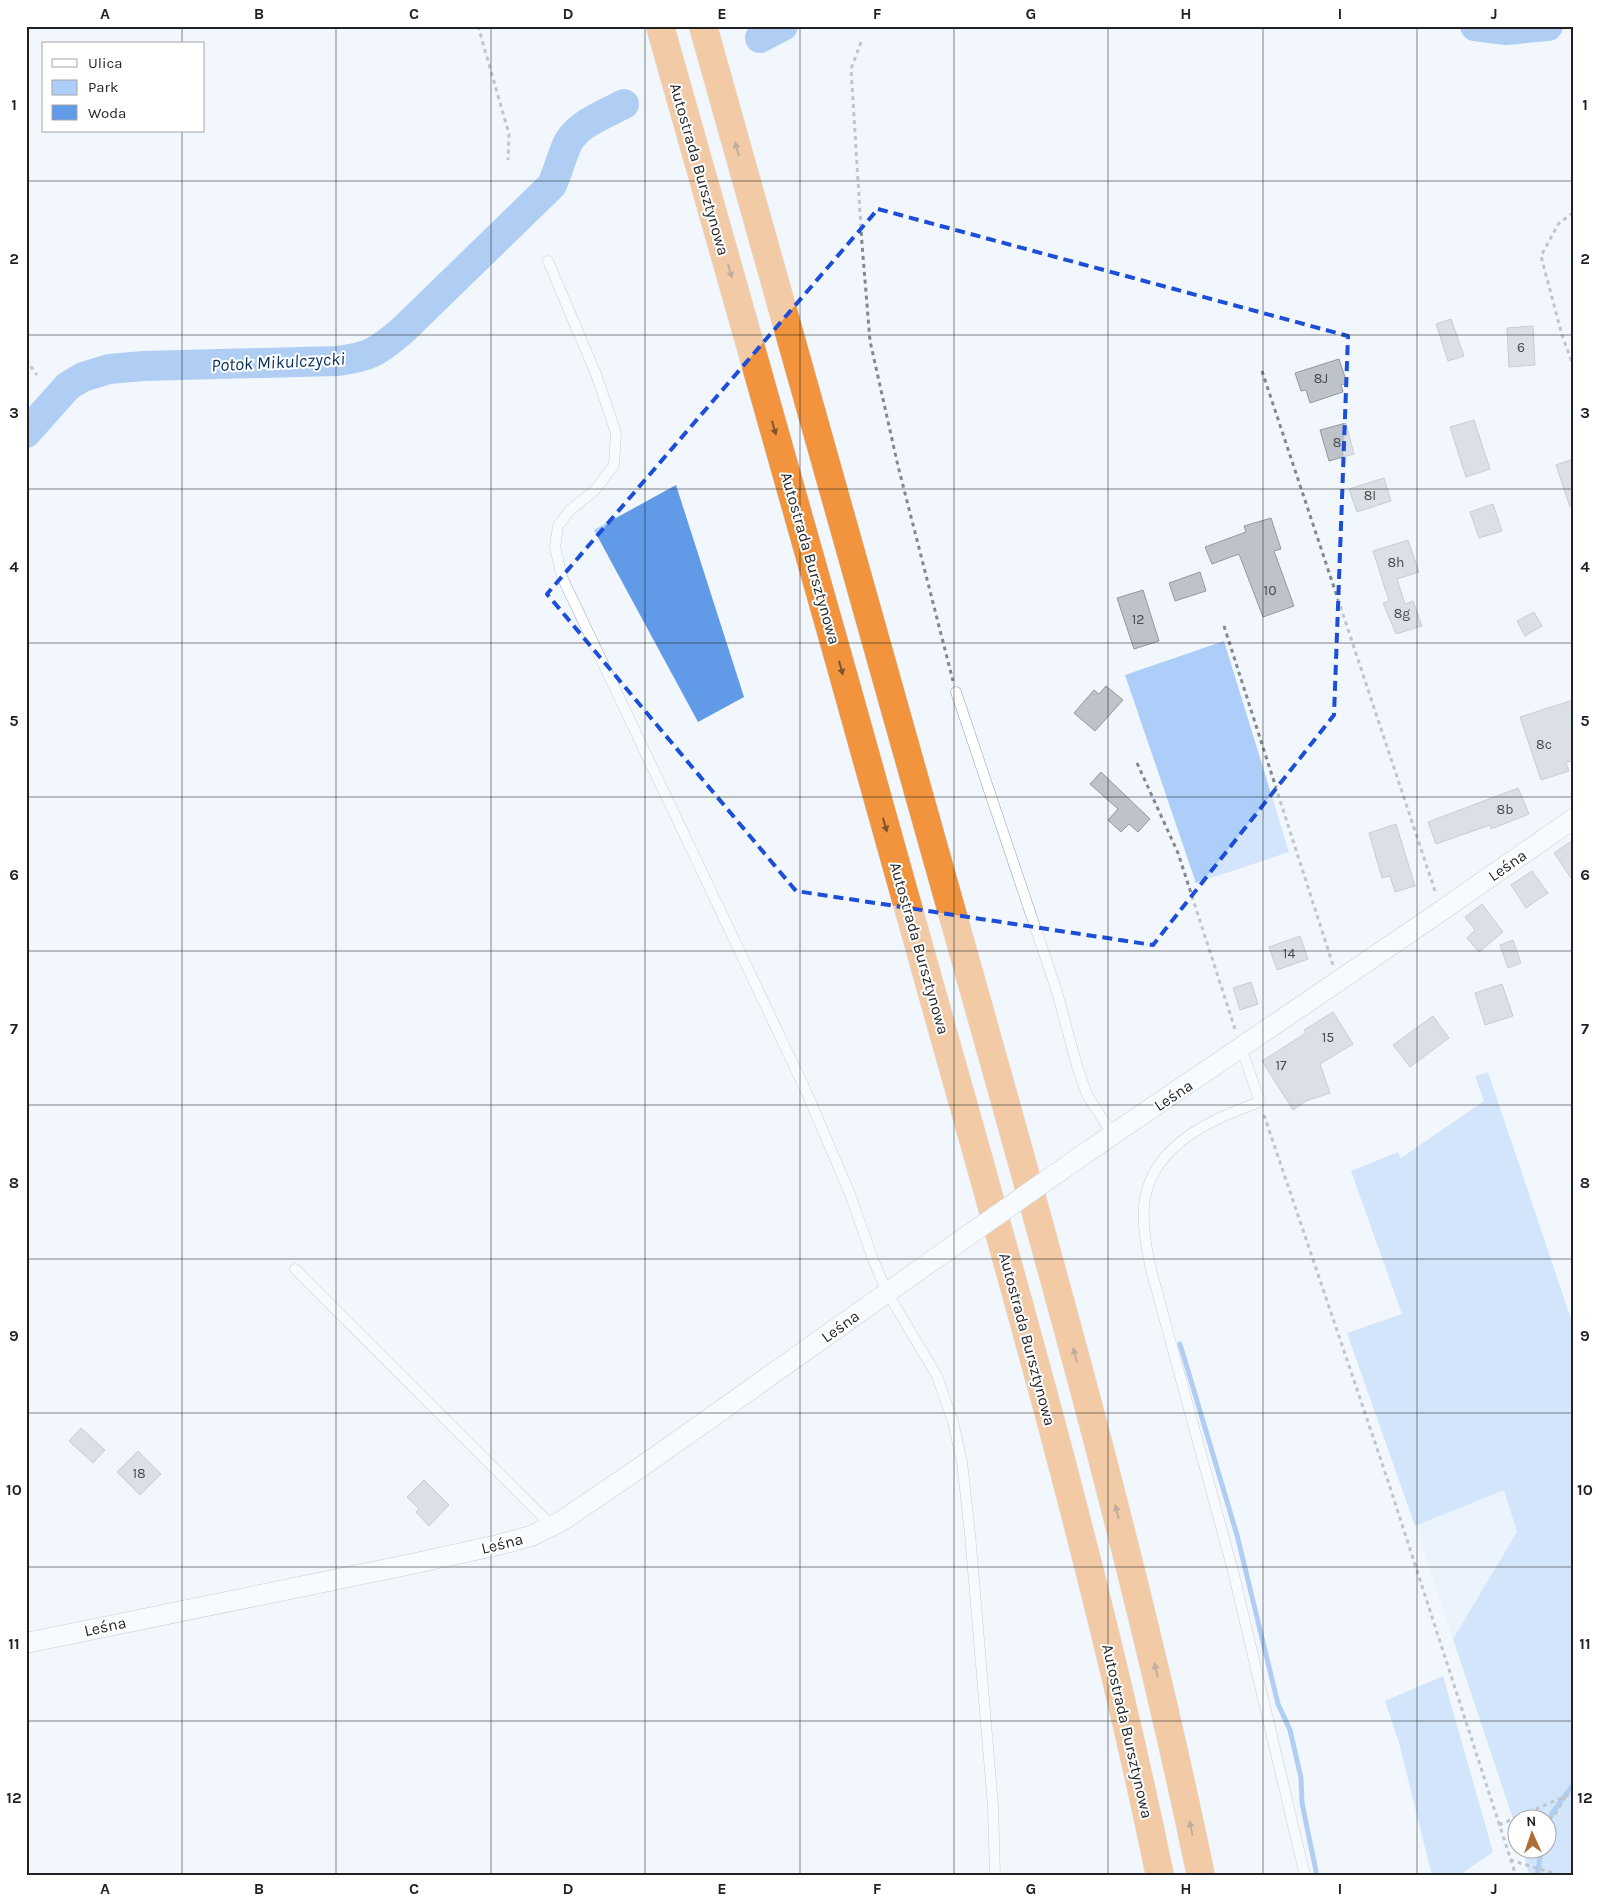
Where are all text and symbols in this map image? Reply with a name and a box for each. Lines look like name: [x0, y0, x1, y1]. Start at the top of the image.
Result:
text: A: [100, 4, 110, 23]
text: B: [254, 4, 264, 23]
text: C: [409, 4, 419, 23]
text: D: [563, 4, 574, 23]
text: E: [717, 4, 727, 23]
text: F: [873, 4, 882, 23]
text: G: [1026, 4, 1036, 23]
text: H: [1180, 4, 1192, 23]
text: I: [1338, 4, 1342, 23]
text: J: [1490, 4, 1498, 23]
legend: [42, 42, 205, 132]
text: Ulica: [88, 54, 122, 72]
text: Park: [88, 78, 118, 96]
street label: Autostrada Bursztynowa: [666, 81, 733, 258]
text: 1: [11, 95, 17, 114]
text: 1: [1582, 95, 1588, 114]
text: Woda: [88, 104, 126, 122]
one-way arrow: [733, 142, 741, 157]
text: 2: [9, 249, 19, 268]
text: 2: [1580, 249, 1590, 268]
one-way arrow: [726, 264, 734, 279]
house number: 6: [1517, 339, 1525, 356]
water label: Potok Mikulczycki: [211, 348, 346, 376]
house number: 8J: [1314, 370, 1328, 387]
text: 3: [9, 403, 19, 422]
text: 3: [1580, 403, 1590, 422]
one-way arrow: [770, 420, 778, 435]
house number: 8: [1333, 434, 1341, 451]
street label: Autostrada Bursztynowa: [777, 470, 844, 647]
house number: 8I: [1364, 487, 1376, 504]
house number: 8h: [1387, 554, 1405, 571]
text: 4: [9, 557, 19, 576]
text: 4: [1580, 557, 1590, 576]
house number: 10: [1264, 582, 1276, 599]
house number: 8g: [1394, 605, 1410, 622]
house number: 12: [1132, 611, 1144, 628]
one-way arrow: [838, 661, 846, 676]
text: 5: [9, 711, 19, 730]
text: 5: [1580, 711, 1590, 730]
house number: 8c: [1536, 736, 1552, 753]
house number: 8b: [1497, 801, 1513, 818]
one-way arrow: [882, 818, 890, 833]
street label: Leśna: [1484, 845, 1530, 885]
street label: Autostrada Bursztynowa: [886, 860, 953, 1037]
text: 6: [9, 865, 19, 884]
text: 6: [1580, 865, 1590, 884]
house number: 14: [1283, 945, 1295, 962]
text: 7: [10, 1019, 18, 1038]
text: 7: [1581, 1019, 1589, 1038]
house number: 15: [1322, 1029, 1334, 1046]
house number: 17: [1275, 1057, 1287, 1074]
street label: Leśna: [1150, 1076, 1196, 1115]
text: 8: [9, 1173, 19, 1192]
text: 8: [1580, 1173, 1590, 1192]
street label: Autostrada Bursztynowa: [995, 1250, 1060, 1428]
street label: Leśna: [817, 1306, 863, 1347]
text: 9: [9, 1326, 19, 1345]
text: 9: [1580, 1326, 1590, 1345]
one-way arrow: [1071, 1347, 1079, 1362]
house number: 18: [132, 1465, 146, 1482]
text: 10: [6, 1480, 22, 1499]
text: 10: [1577, 1480, 1593, 1499]
one-way arrow: [1112, 1504, 1120, 1519]
street label: Leśna: [479, 1529, 525, 1558]
street label: Leśna: [82, 1613, 128, 1640]
text: 11: [8, 1634, 20, 1653]
text: 11: [1579, 1634, 1591, 1653]
street label: Autostrada Bursztynowa: [1098, 1642, 1157, 1820]
one-way arrow: [1152, 1662, 1160, 1677]
text: 12: [6, 1788, 22, 1807]
text: 12: [1577, 1788, 1593, 1807]
north arrow: [1506, 1810, 1556, 1860]
text: N: [1526, 1813, 1537, 1830]
one-way arrow: [1187, 1820, 1195, 1836]
text: A: [100, 1879, 110, 1898]
text: B: [254, 1879, 264, 1898]
text: C: [409, 1879, 419, 1898]
text: D: [563, 1879, 574, 1898]
text: E: [717, 1879, 727, 1898]
text: F: [873, 1879, 882, 1898]
text: G: [1026, 1879, 1036, 1898]
text: H: [1180, 1879, 1192, 1898]
text: I: [1338, 1879, 1342, 1898]
text: J: [1490, 1879, 1498, 1898]

